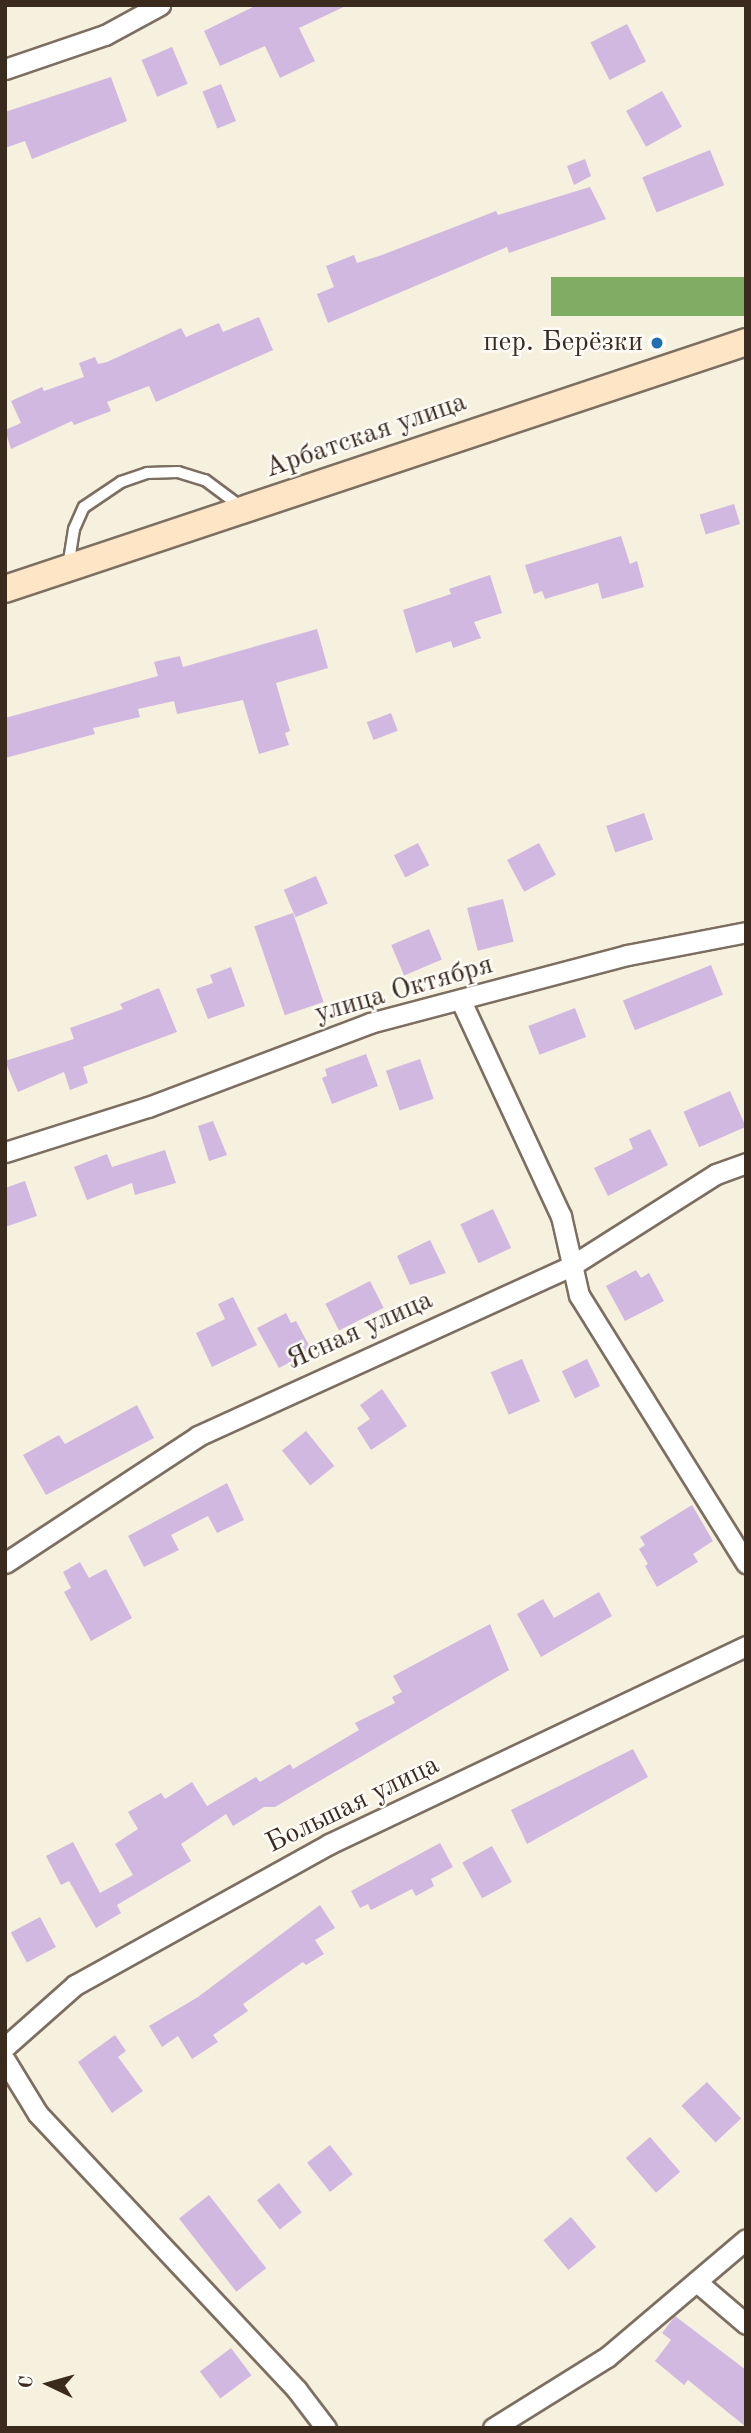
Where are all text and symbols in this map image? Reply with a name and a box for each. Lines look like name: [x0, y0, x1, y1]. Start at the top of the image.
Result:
place label: пер. Берёзки: [483, 326, 643, 360]
marker: пер. Берёзки: [649, 335, 665, 351]
street label: Арбатская улица: [261, 386, 471, 486]
street label: улица Октября: [311, 949, 497, 1031]
street label: Ясная улица: [282, 1284, 438, 1378]
street label: Большая улица: [261, 1749, 445, 1861]
north arrow: [14, 2349, 84, 2419]
text: С: [18, 2375, 38, 2389]

